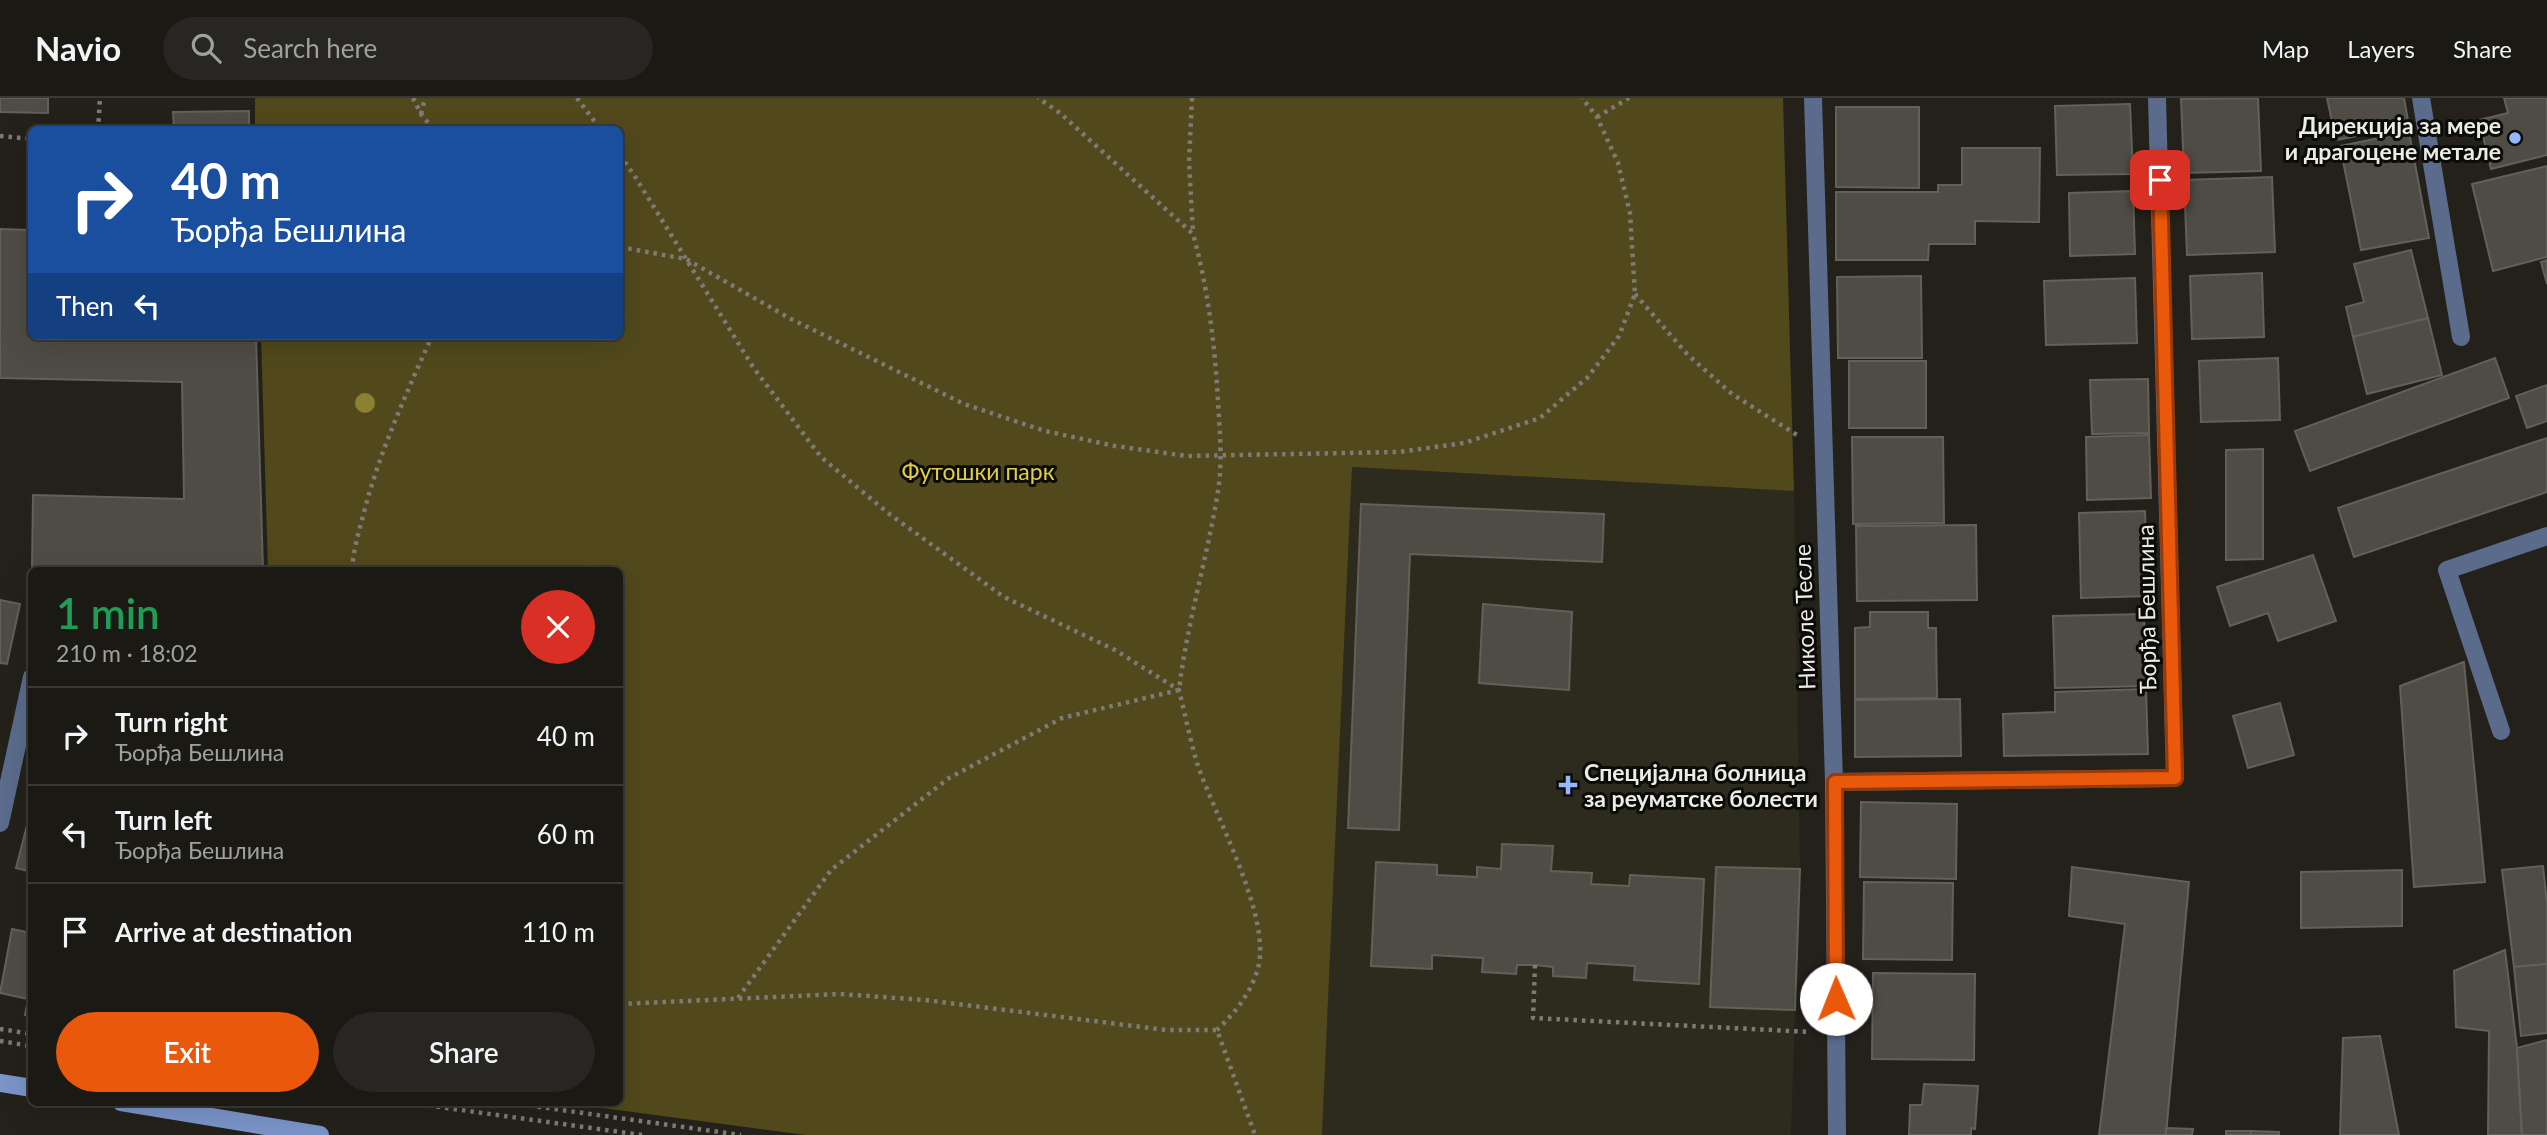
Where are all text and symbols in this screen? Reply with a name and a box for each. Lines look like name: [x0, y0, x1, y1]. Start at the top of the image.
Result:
search box: [163, 17, 653, 80]
text: Navio: [35, 28, 121, 68]
icon: search: [187, 29, 225, 67]
text: Search here: [243, 32, 377, 64]
text: Map: [2262, 34, 2309, 63]
text: Layers: [2347, 34, 2415, 63]
text: Share: [2453, 34, 2512, 63]
place label: Дирекција за мере и драгоцене метале: [2285, 111, 2501, 165]
marker: Дирекција за мере и драгоцене метале: [2507, 130, 2523, 146]
pin: [2130, 150, 2190, 210]
text: 40 m: [171, 151, 281, 209]
icon: right: [56, 154, 147, 245]
icon: arrive: [2141, 161, 2179, 199]
text: Ђорђа Бешлина: [171, 210, 407, 249]
icon: left: [128, 287, 166, 325]
text: Then: [56, 290, 114, 322]
park label: Футошки парк: [901, 457, 1055, 485]
street label: Ђорђа Бешлина: [2131, 524, 2161, 694]
street label: Николе Тесле: [1787, 544, 1821, 690]
text: 1 min: [56, 588, 160, 638]
button: close: [521, 590, 595, 664]
text: 210 m · 18:02: [56, 639, 198, 667]
text: Turn right: [115, 706, 228, 738]
icon: right: [56, 717, 94, 755]
text: 40 m: [537, 720, 595, 752]
text: Ђорђа Бешлина: [115, 738, 284, 766]
place label: Специјална болница за реуматске болести: [1584, 758, 1818, 812]
marker: Специјална болница за реуматске болести: [1558, 775, 1578, 795]
text: Turn left: [115, 804, 212, 836]
icon: left: [56, 815, 94, 853]
text: 60 m: [537, 818, 595, 850]
text: Ђорђа Бешлина: [115, 836, 284, 864]
icon: arrive: [56, 913, 94, 951]
text: Arrive at destination: [115, 916, 352, 948]
text: 110 m: [522, 916, 595, 948]
position arrow: [1799, 962, 1873, 1036]
button: Exit: [56, 1012, 319, 1092]
button: Share: [333, 1012, 595, 1092]

